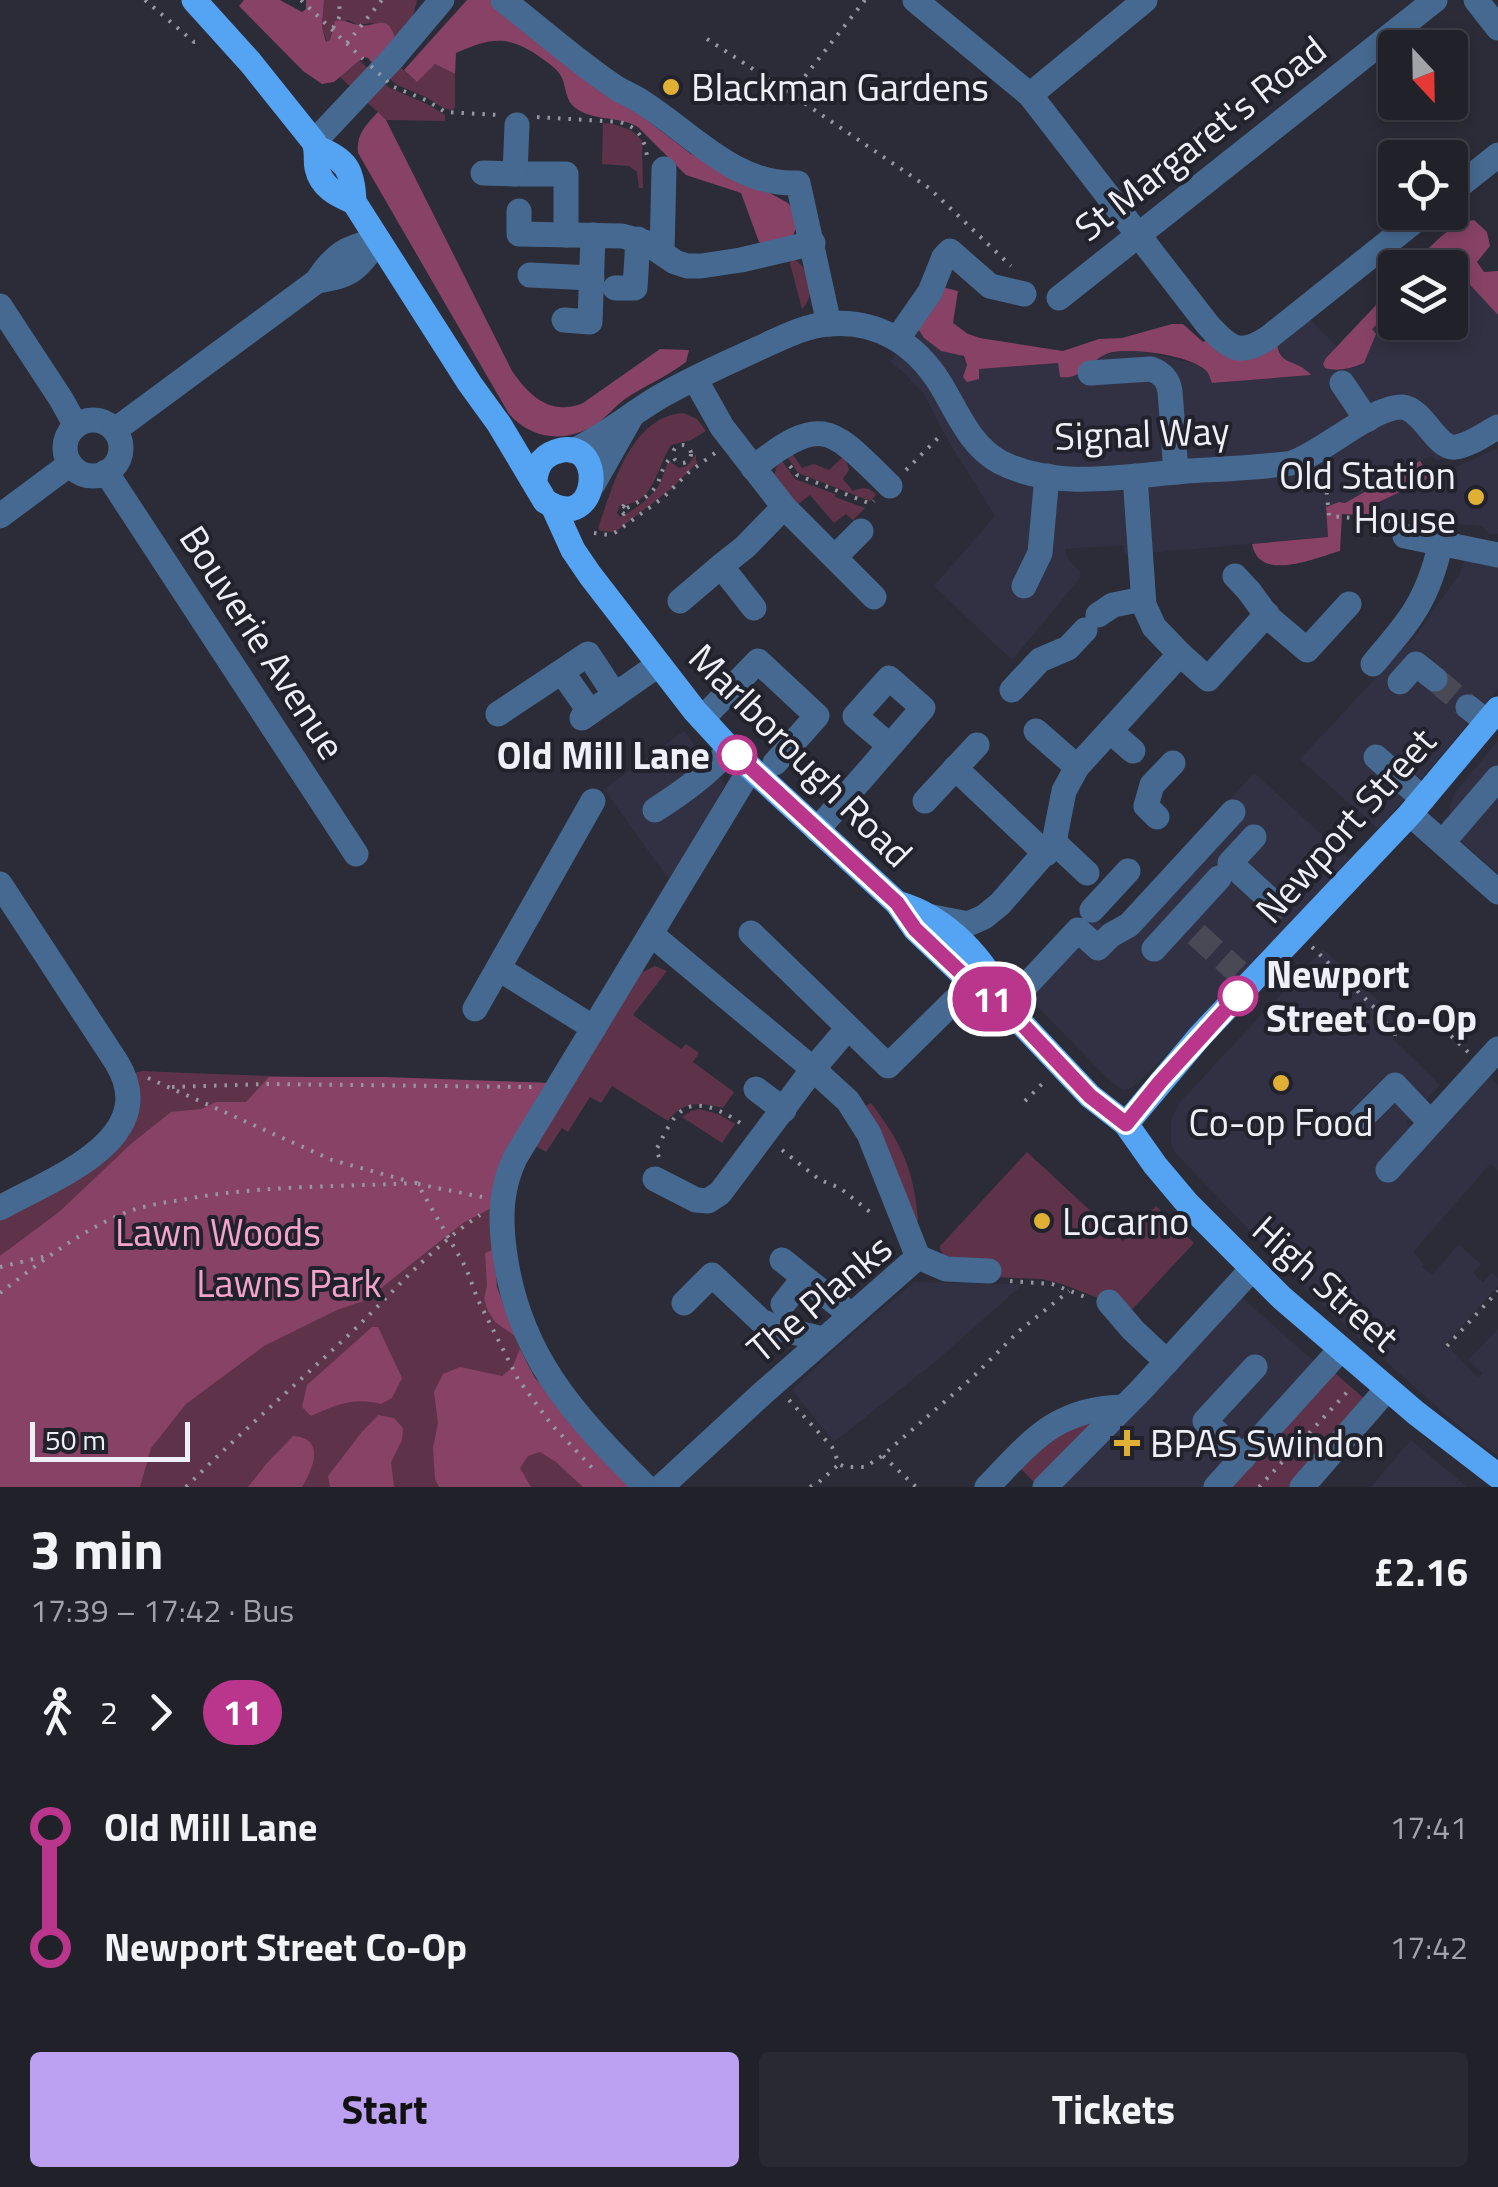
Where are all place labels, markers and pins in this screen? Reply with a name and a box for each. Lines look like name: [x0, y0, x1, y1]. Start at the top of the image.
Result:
place label: Blackman Gardens: [691, 58, 989, 116]
marker: Blackman Gardens: [660, 76, 682, 98]
place label: Old Station House: [1279, 446, 1456, 548]
marker: Old Station House: [1465, 486, 1487, 508]
place label: Old Mill Lane: [497, 726, 710, 784]
marker: Old Mill Lane: [718, 736, 756, 774]
place label: Newport Street Co-Op: [1266, 945, 1477, 1047]
marker: Newport Street Co-Op: [1219, 977, 1257, 1015]
marker: Co-op Food: [1270, 1072, 1292, 1094]
place label: Co-op Food: [1189, 1093, 1374, 1151]
place label: Locarno: [1062, 1192, 1189, 1250]
marker: Locarno: [1031, 1210, 1053, 1232]
place label: BPAS Swindon: [1150, 1414, 1385, 1472]
marker: BPAS Swindon: [1114, 1430, 1140, 1456]

